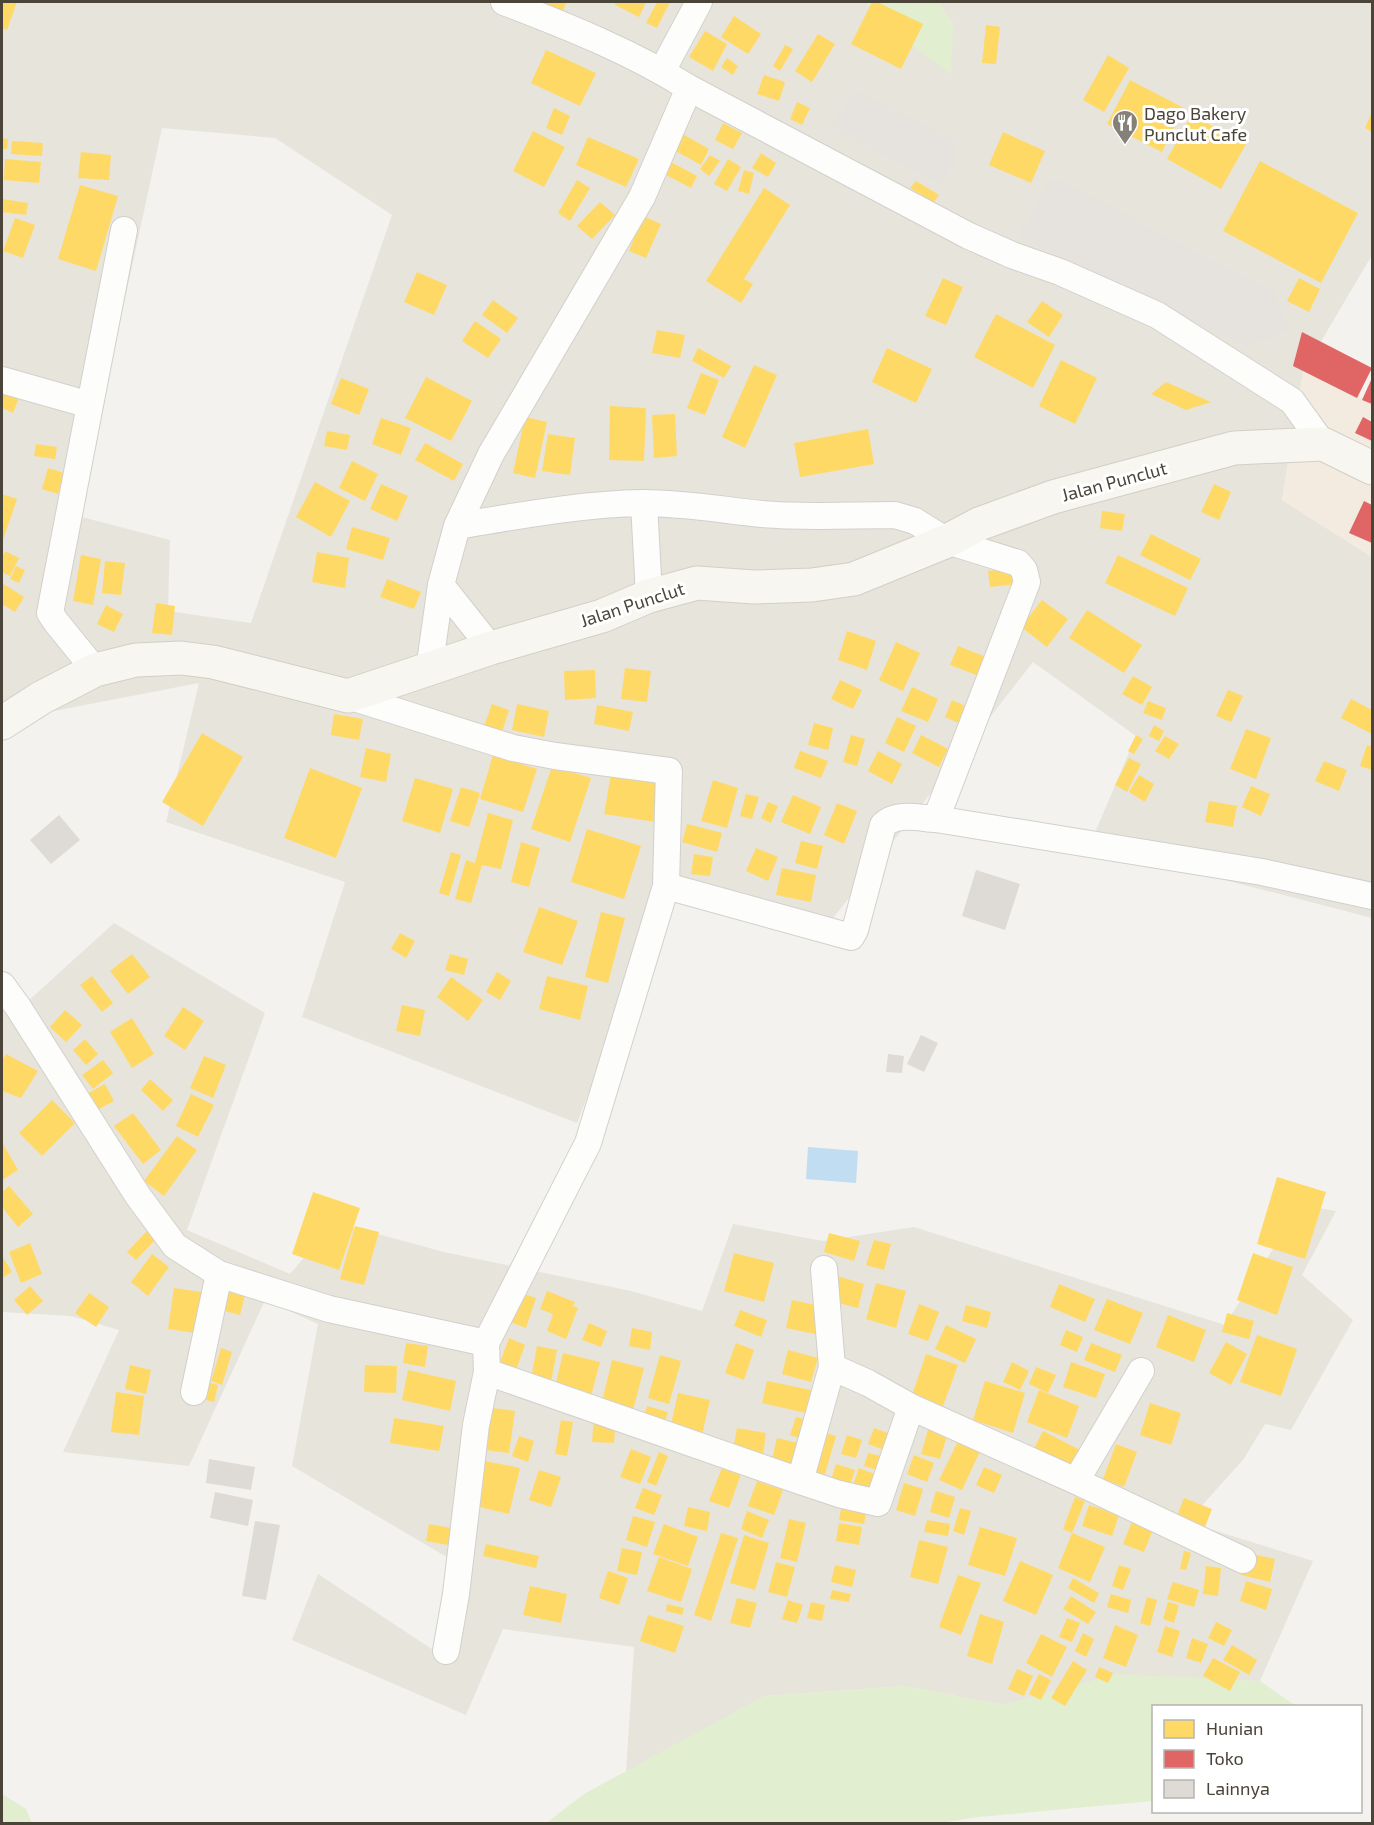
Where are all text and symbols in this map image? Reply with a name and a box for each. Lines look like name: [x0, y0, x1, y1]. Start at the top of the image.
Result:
place label: Dago Bakery Punclut Cafe: [1144, 102, 1247, 145]
restaurant icon: Dago Bakery Punclut Cafe: [1110, 108, 1140, 146]
street label: Jalan Punclut: [1059, 456, 1169, 506]
street label: Jalan Punclut: [577, 577, 687, 631]
legend: [1152, 1705, 1362, 1813]
text: Hunian: [1206, 1717, 1264, 1739]
text: Toko: [1206, 1747, 1244, 1769]
text: Lainnya: [1206, 1777, 1270, 1799]

